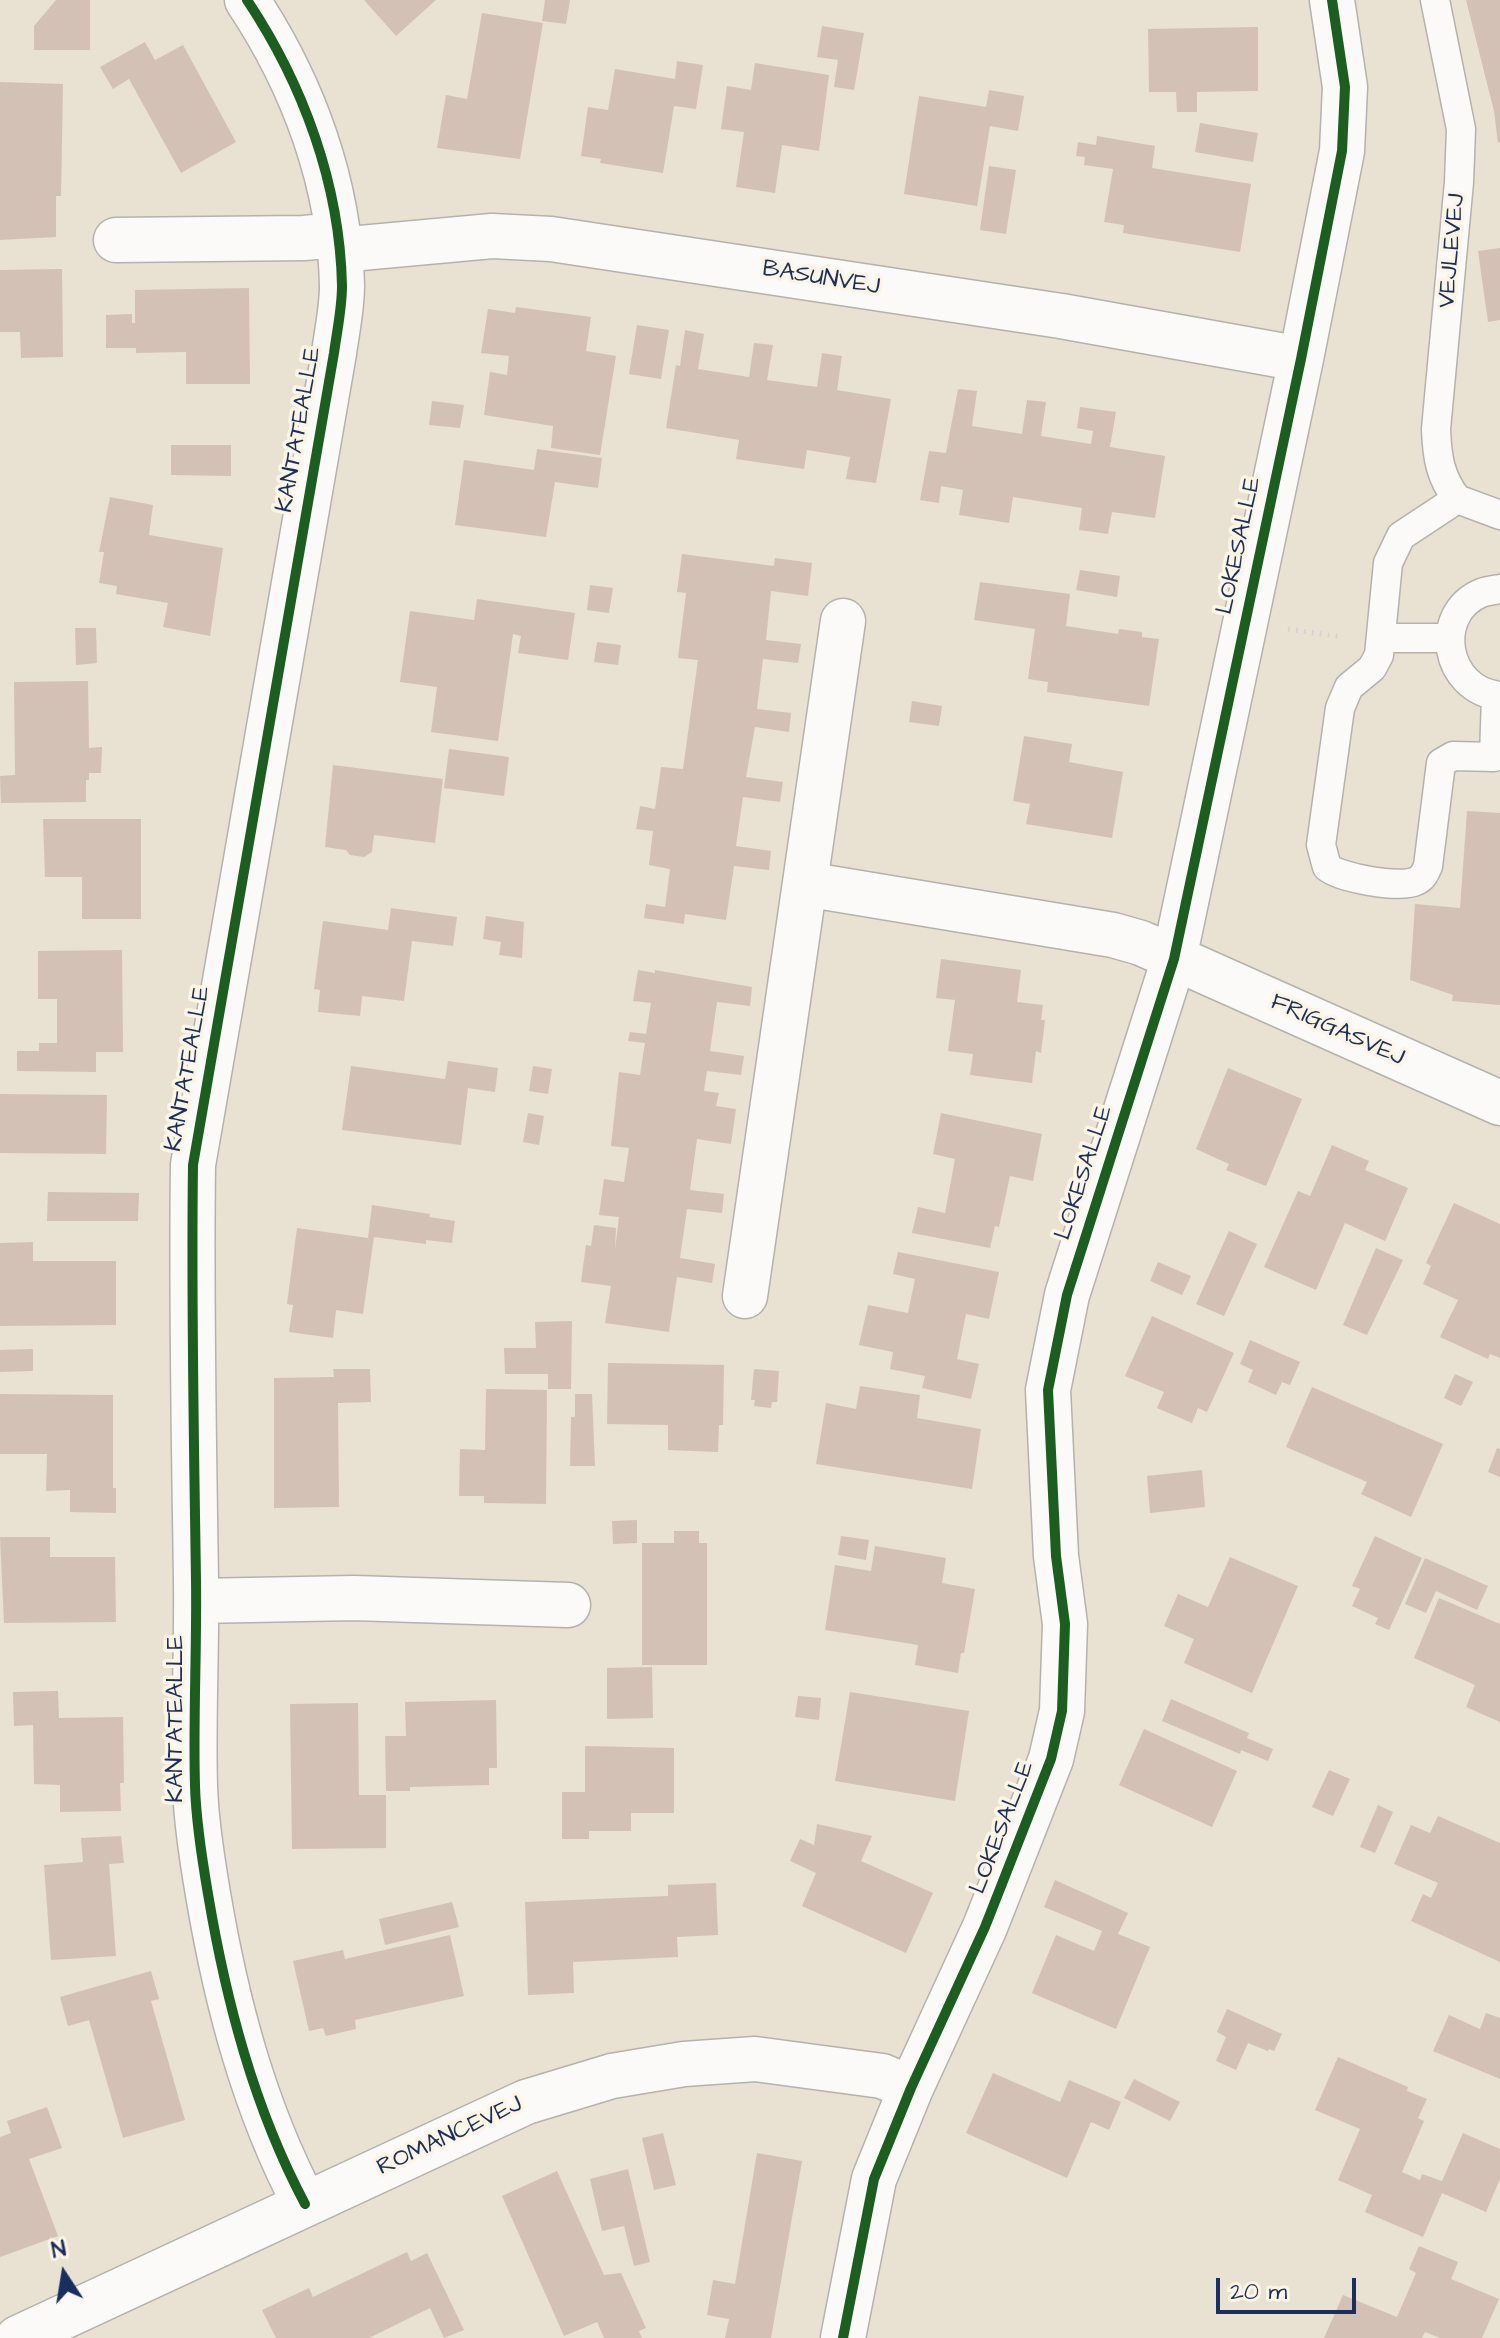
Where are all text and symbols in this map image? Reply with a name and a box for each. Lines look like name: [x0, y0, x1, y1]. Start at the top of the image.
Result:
street label: VEJLEVEJ: [1434, 193, 1472, 309]
street label: BASUNVEJ: [760, 256, 882, 302]
street label: KANTATEALLE: [271, 345, 329, 515]
street label: LOKESALLE: [1211, 475, 1269, 617]
street label: KANTATEALLE: [160, 984, 218, 1154]
street label: FRIGGASVEJ: [1266, 989, 1408, 1073]
street label: LOKESALLE: [1050, 1102, 1120, 1244]
street label: KANTATEALLE: [163, 1635, 191, 1803]
street label: LOKESALLE: [965, 1758, 1041, 1898]
street label: ROMANCEVEJ: [373, 2091, 527, 2183]
text: N: [49, 2233, 69, 2267]
north arrow: [24, 2234, 104, 2314]
scale bar: [1220, 2262, 1360, 2312]
text: 20 m: [1230, 2275, 1287, 2309]

